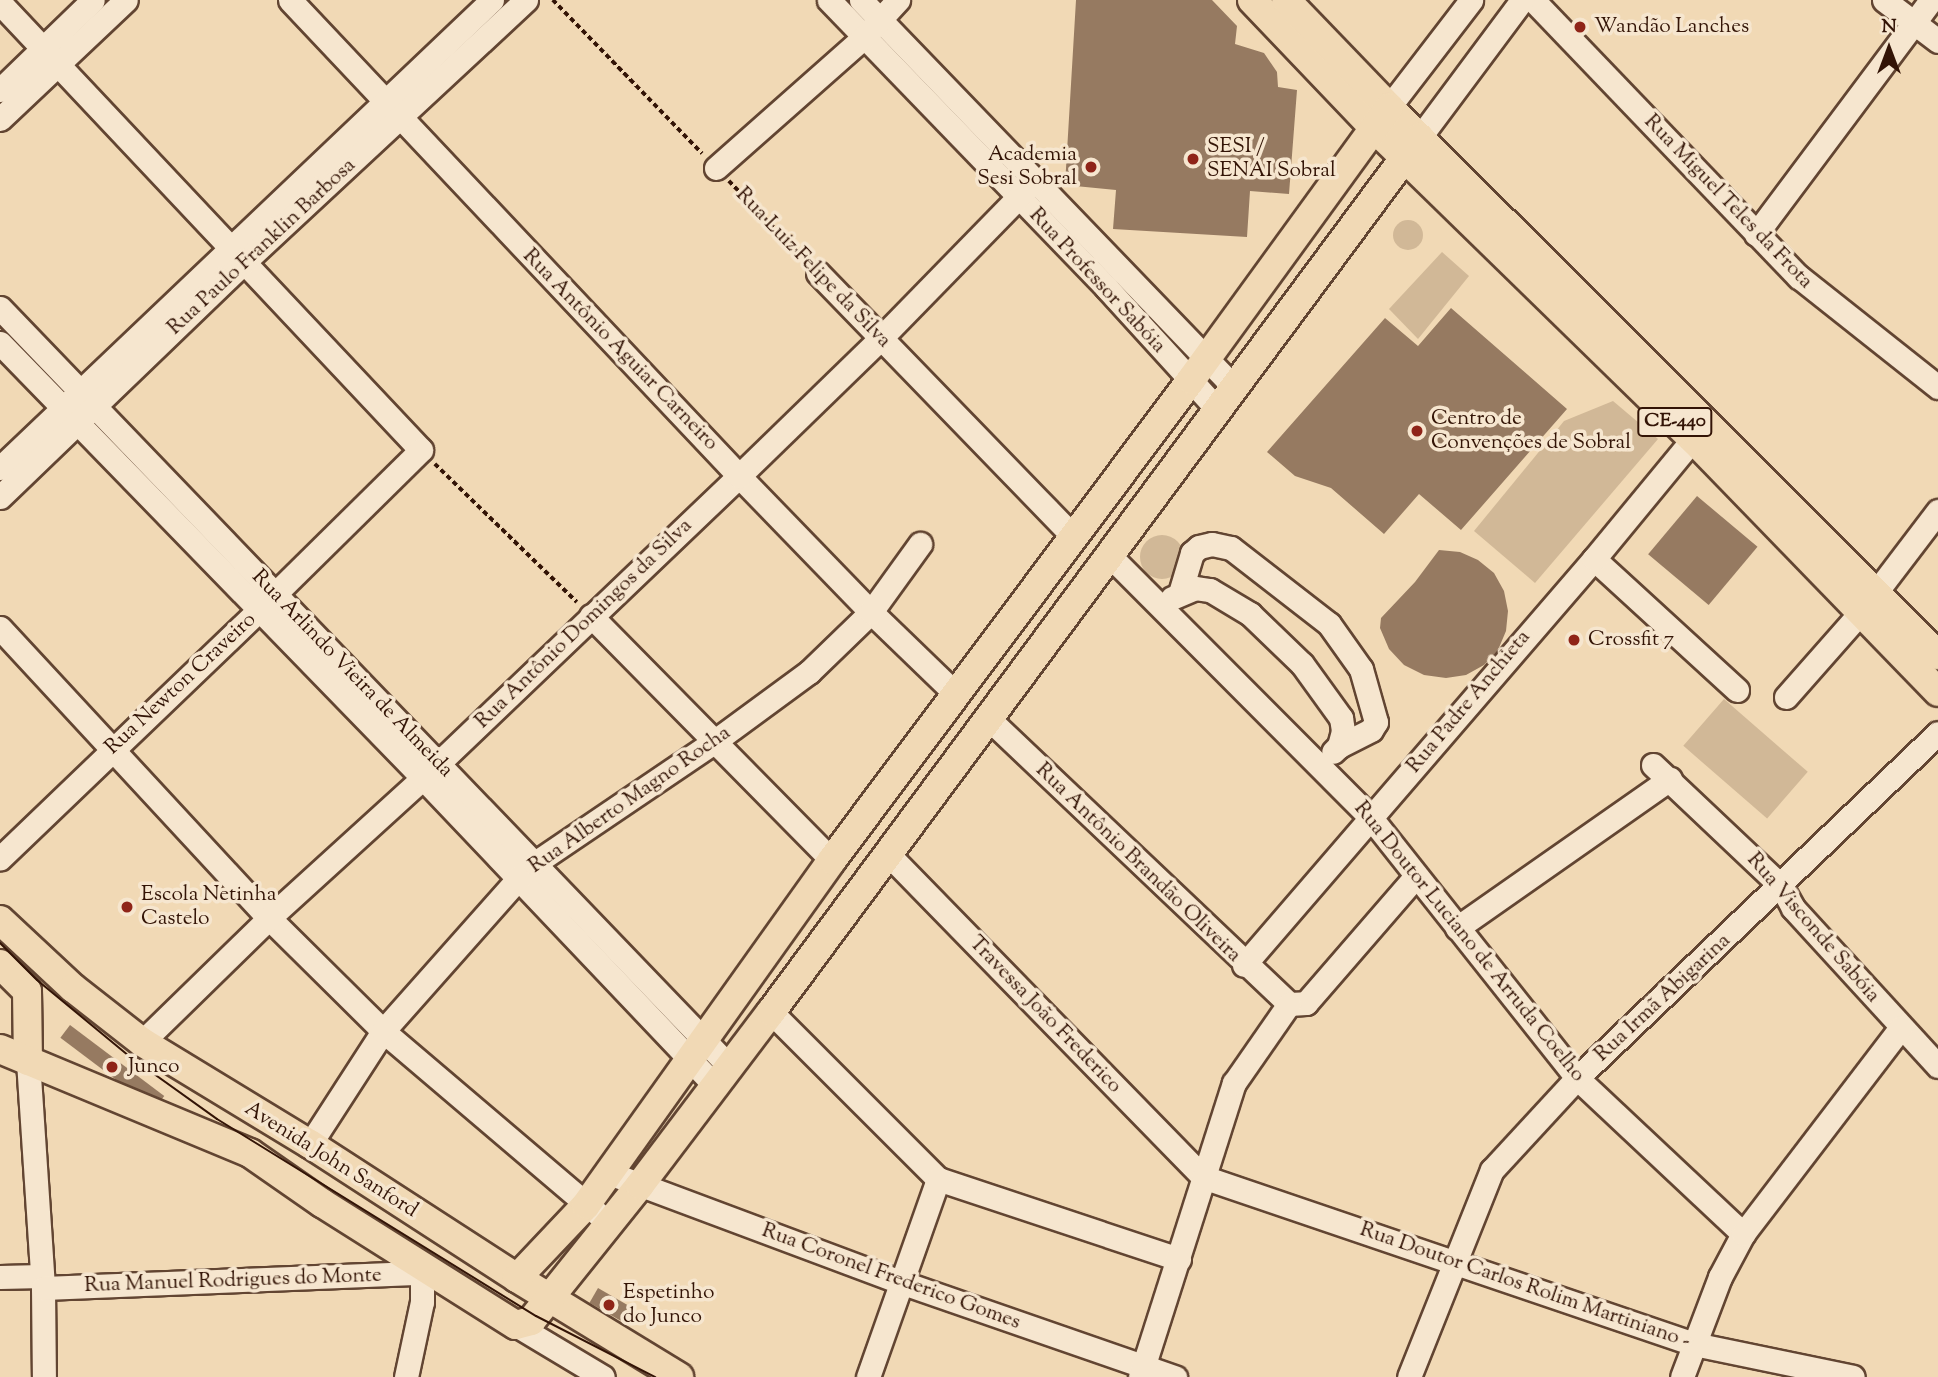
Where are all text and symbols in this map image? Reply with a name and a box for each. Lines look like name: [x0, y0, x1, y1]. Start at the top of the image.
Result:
place label: Wandão Lanches: [1594, 14, 1749, 40]
north arrow: [1854, 14, 1924, 84]
text: N: [1881, 14, 1897, 41]
marker: Wandão Lanches: [1572, 19, 1588, 35]
street label: Rua Miguel Teles da Frota: [1638, 110, 1818, 294]
place label: SESI / SENAI Sobral: [1207, 134, 1336, 184]
place label: Academia Sesi Sobral: [977, 142, 1077, 192]
marker: SESI / SENAI Sobral: [1185, 151, 1201, 167]
street label: Rua Paulo Franklin Barbosa: [163, 153, 361, 341]
marker: Academia Sesi Sobral: [1083, 159, 1099, 175]
street label: Rua Luiz Felipe da Silva: [730, 183, 896, 353]
street label: Rua Professor Sabóia: [1023, 203, 1171, 359]
street label: Rua Antônio Aguiar Carneiro: [517, 244, 723, 456]
place label: Centro de Convenções de Sobral: [1431, 406, 1631, 456]
road number: CE-440: [1636, 406, 1714, 438]
marker: Centro de Convenções de Sobral: [1409, 423, 1425, 439]
street label: Rua Antônio Domingos da Silva: [470, 514, 698, 734]
street label: Rua Arlindo Vieira de Almeida: [246, 565, 458, 783]
street label: Rua Newton Craveiro: [100, 608, 262, 760]
street label: Rua Padre Anchieta: [1402, 625, 1536, 779]
place label: Crossfit 7: [1588, 627, 1674, 653]
marker: Crossfit 7: [1566, 632, 1582, 648]
street label: Rua Alberto Magno Rocha: [524, 721, 736, 879]
street label: Rua Antônio Brandão Oliveira: [1030, 758, 1246, 968]
street label: Rua Doutor Luciano de Arruda Coelho: [1348, 797, 1590, 1087]
street label: Rua Visconde Sabóia: [1741, 848, 1885, 1008]
place label: Escola Netinha Castelo: [141, 882, 277, 932]
marker: Escola Netinha Castelo: [119, 899, 135, 915]
street label: Rua Irmã Abigarina: [1590, 929, 1736, 1067]
street label: Travessa João Frederico: [963, 931, 1127, 1099]
place label: Junco: [128, 1054, 179, 1080]
marker: Junco: [102, 1057, 122, 1077]
street label: Avenida John Sanford: [240, 1096, 422, 1224]
street label: Rua Doutor Carlos Rolim Martiniano -: [1356, 1217, 1694, 1355]
street label: Rua Coronel Frederico Gomes: [758, 1218, 1024, 1336]
street label: Rua Manuel Rodrigues do Monte: [84, 1263, 382, 1299]
place label: Espetinho do Junco: [623, 1280, 714, 1330]
marker: Espetinho do Junco: [601, 1297, 617, 1313]

